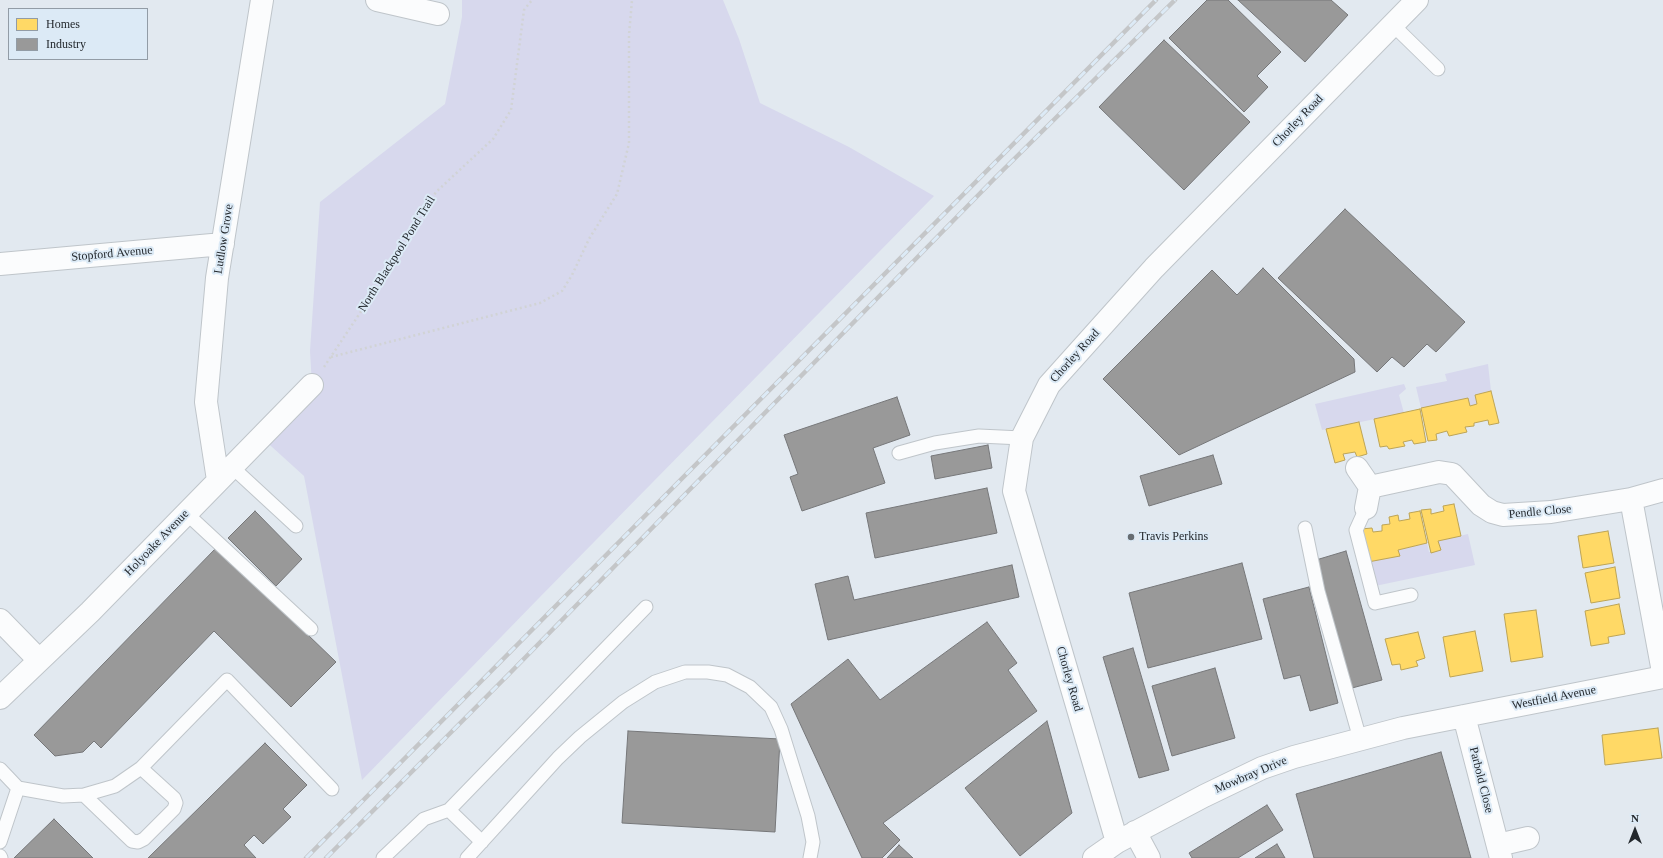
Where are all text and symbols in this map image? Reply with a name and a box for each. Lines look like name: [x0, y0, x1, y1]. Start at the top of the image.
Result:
legend: [8, 8, 148, 60]
text: Homes: [46, 17, 80, 31]
text: Industry: [46, 37, 86, 51]
street label: Chorley Road: [1270, 92, 1326, 150]
street label: North Blackpool Pond Trail: [355, 193, 439, 315]
street label: Ludlow Grove: [211, 203, 237, 275]
street label: Stopford Avenue: [71, 243, 153, 265]
street label: Chorley Road: [1047, 326, 1103, 386]
street label: Pendle Close: [1508, 502, 1572, 522]
street label: Holyoake Avenue: [122, 507, 192, 579]
place label: Travis Perkins: [1139, 530, 1208, 544]
marker: Travis Perkins: [1126, 532, 1136, 542]
street label: Chorley Road: [1053, 645, 1085, 713]
street label: Westfield Avenue: [1511, 683, 1597, 713]
street label: Parbold Close: [1466, 745, 1496, 815]
street label: Mowbray Drive: [1213, 753, 1289, 797]
north arrow: [1615, 810, 1655, 850]
text: N: [1631, 812, 1639, 824]

